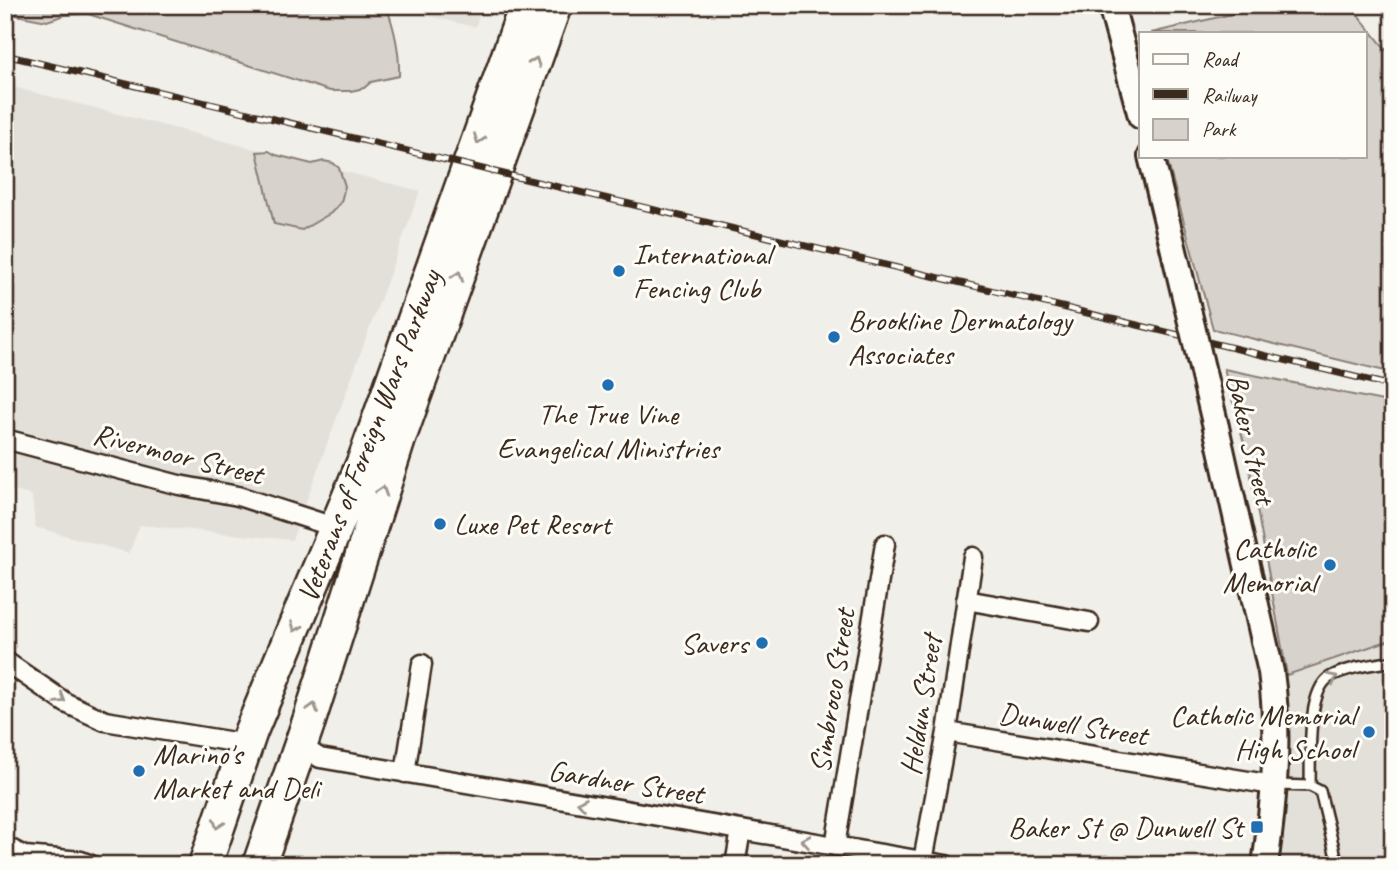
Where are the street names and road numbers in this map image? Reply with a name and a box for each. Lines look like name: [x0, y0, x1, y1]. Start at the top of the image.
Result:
street label: Veterans of Foreign Wars Parkway: [288, 263, 451, 607]
street label: Baker Street: [1218, 370, 1285, 511]
street label: Rivermoor Street: [89, 415, 270, 494]
street label: Simbroco Street: [800, 603, 864, 776]
street label: Heldun Street: [891, 628, 951, 778]
street label: Dunwell Street: [996, 694, 1153, 755]
street label: Gardner Street: [546, 751, 709, 813]

